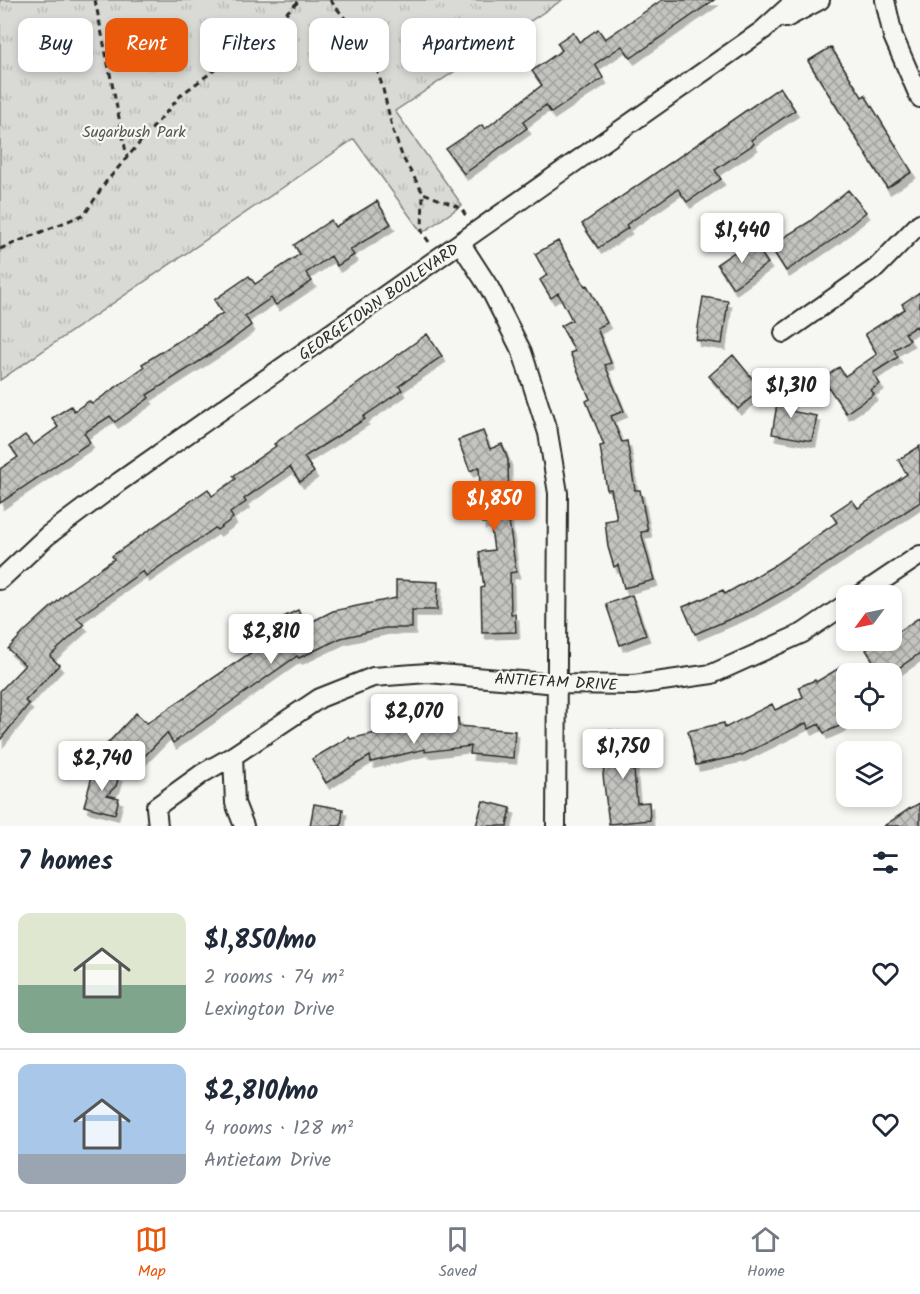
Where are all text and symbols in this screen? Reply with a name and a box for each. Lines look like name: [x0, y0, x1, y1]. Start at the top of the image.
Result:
chip: Buy: [18, 18, 93, 72]
chip: Rent: [105, 18, 188, 72]
chip: Filters: [200, 18, 297, 72]
chip: New: [309, 18, 389, 72]
chip: Apartment: [401, 18, 536, 72]
park label: Sugarbush Park: [82, 120, 186, 145]
pin: $1,440: [693, 213, 791, 264]
text: $1,440: [714, 216, 770, 248]
street label: GEORGETOWN BOULEVARD: [293, 237, 464, 367]
pin: $1,310: [742, 368, 840, 419]
text: $1,310: [766, 371, 816, 403]
pin: $1,850: [445, 481, 543, 532]
text: $1,850: [466, 484, 522, 516]
north arrow: [836, 585, 902, 651]
map controls: [836, 585, 902, 807]
pin: $2,810: [222, 614, 320, 665]
text: $2,810: [243, 617, 299, 649]
button: locate: [836, 663, 902, 729]
street label: ANTIETAM DRIVE: [494, 667, 619, 698]
pin: $2,070: [365, 694, 463, 745]
text: $2,070: [385, 697, 443, 729]
pin: $1,750: [574, 729, 672, 780]
text: $1,750: [597, 732, 649, 764]
pin: $2,740: [53, 741, 151, 792]
button: layers: [836, 741, 902, 807]
text: $2,740: [72, 744, 132, 776]
text: 7 homes: [18, 841, 113, 883]
icon: filters: [869, 846, 902, 879]
text: $1,850/mo: [204, 920, 316, 962]
icon: home: [66, 937, 138, 1009]
icon: heart: [869, 957, 902, 990]
text: 2 rooms · 74 m²: [204, 962, 344, 994]
text: Lexington Drive: [204, 994, 335, 1026]
text: $2,810/mo: [204, 1071, 318, 1113]
icon: home: [66, 1088, 138, 1160]
icon: heart: [869, 1108, 902, 1141]
text: 4 rooms · 128 m²: [204, 1113, 353, 1145]
text: Antietam Drive: [204, 1145, 331, 1177]
tab: Map: [135, 1223, 168, 1284]
tab: Saved: [439, 1223, 477, 1284]
tab: Home: [747, 1223, 785, 1284]

